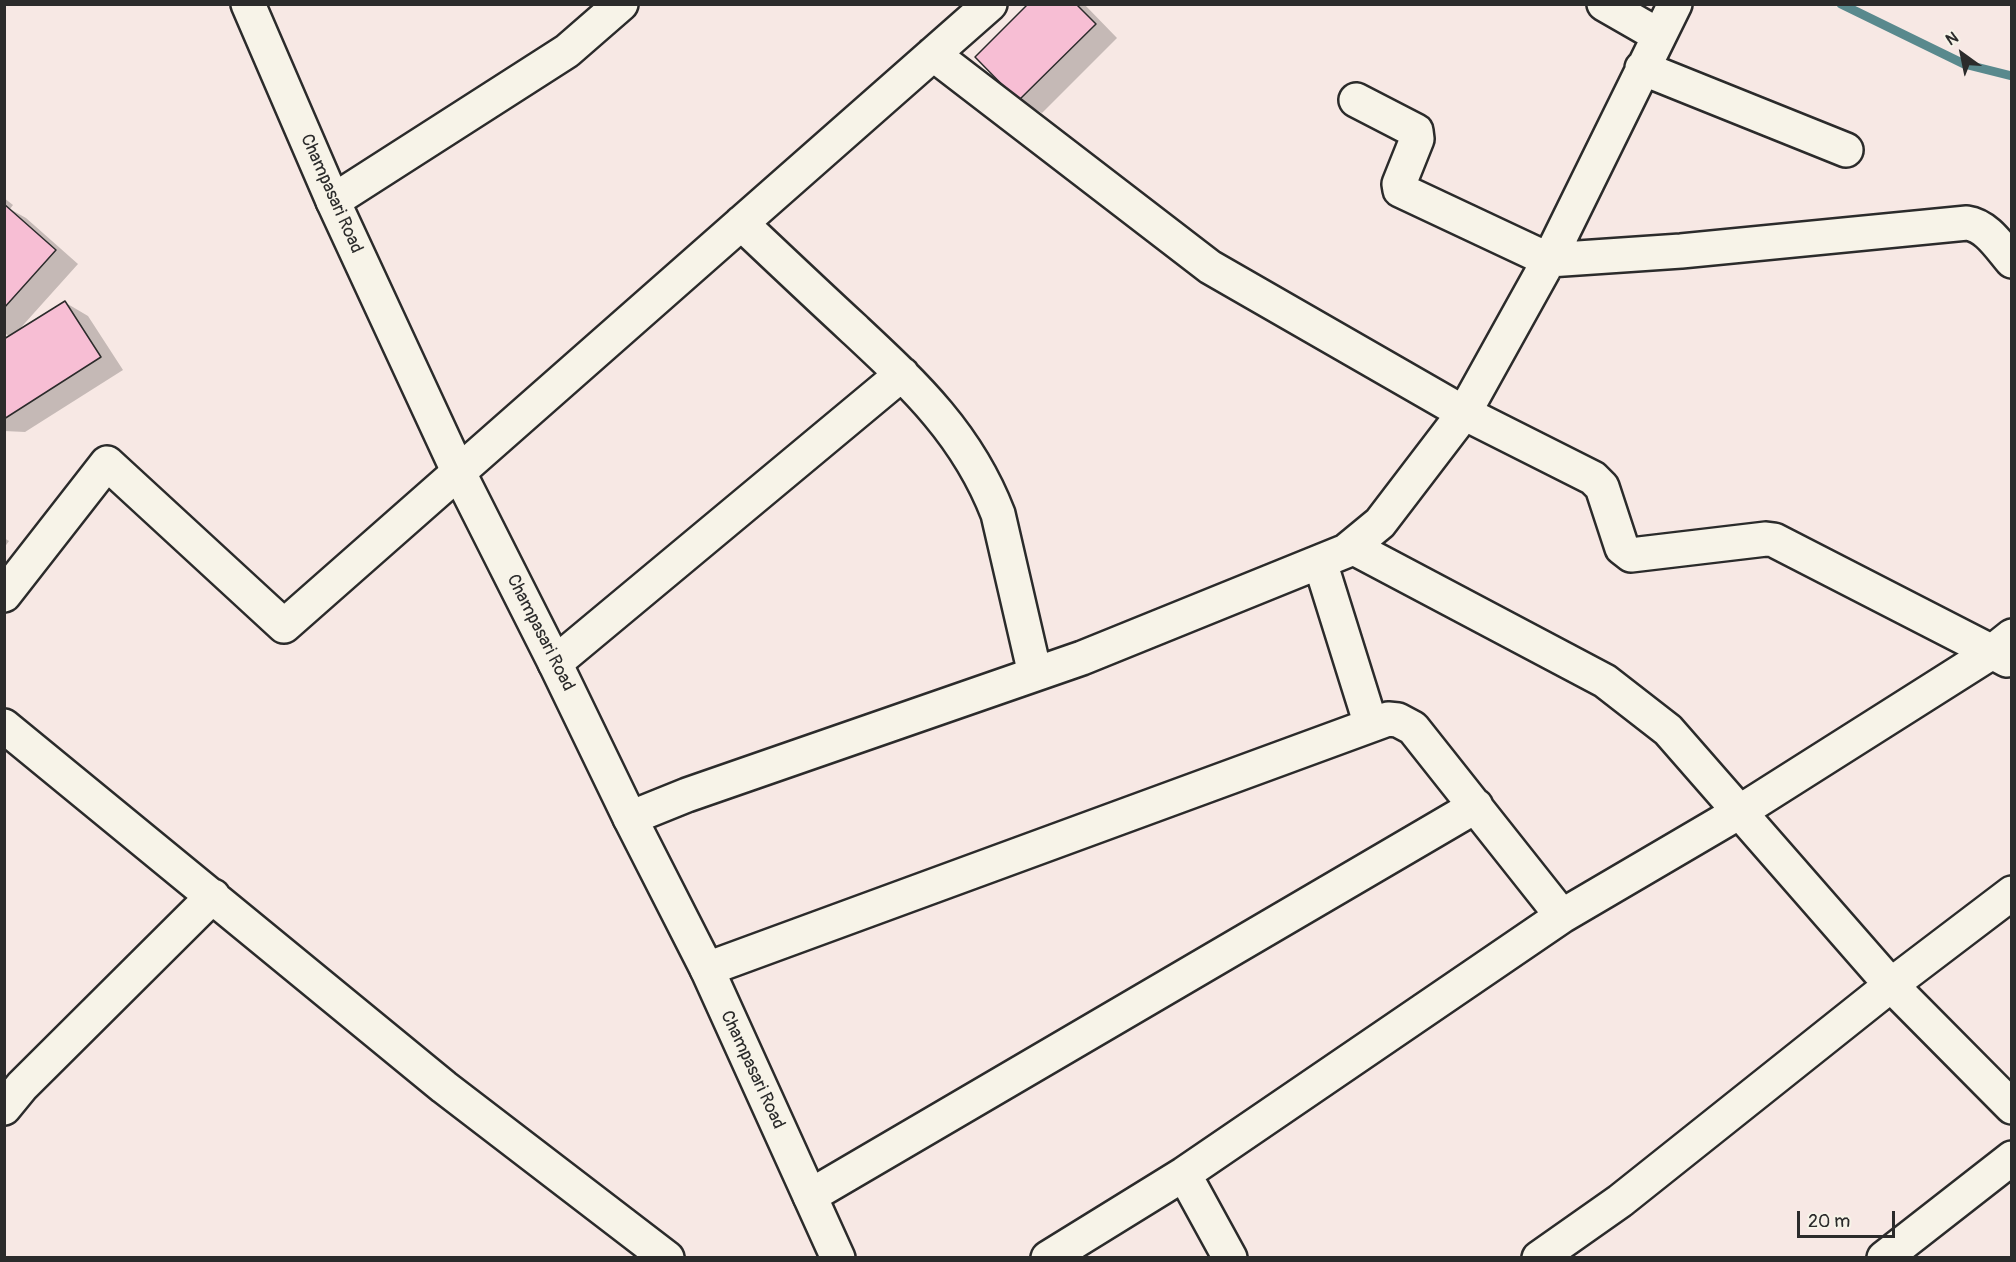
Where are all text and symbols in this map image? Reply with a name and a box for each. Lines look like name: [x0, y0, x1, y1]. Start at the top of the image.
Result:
north arrow: [1932, 24, 1992, 84]
text: N: [1942, 28, 1962, 50]
street label: Champasari Road: [295, 131, 367, 257]
street label: Champasari Road: [501, 571, 579, 695]
street label: Champasari Road: [715, 1007, 789, 1133]
scale bar: [1800, 1199, 1898, 1237]
text: 20 m: [1808, 1210, 1850, 1233]

